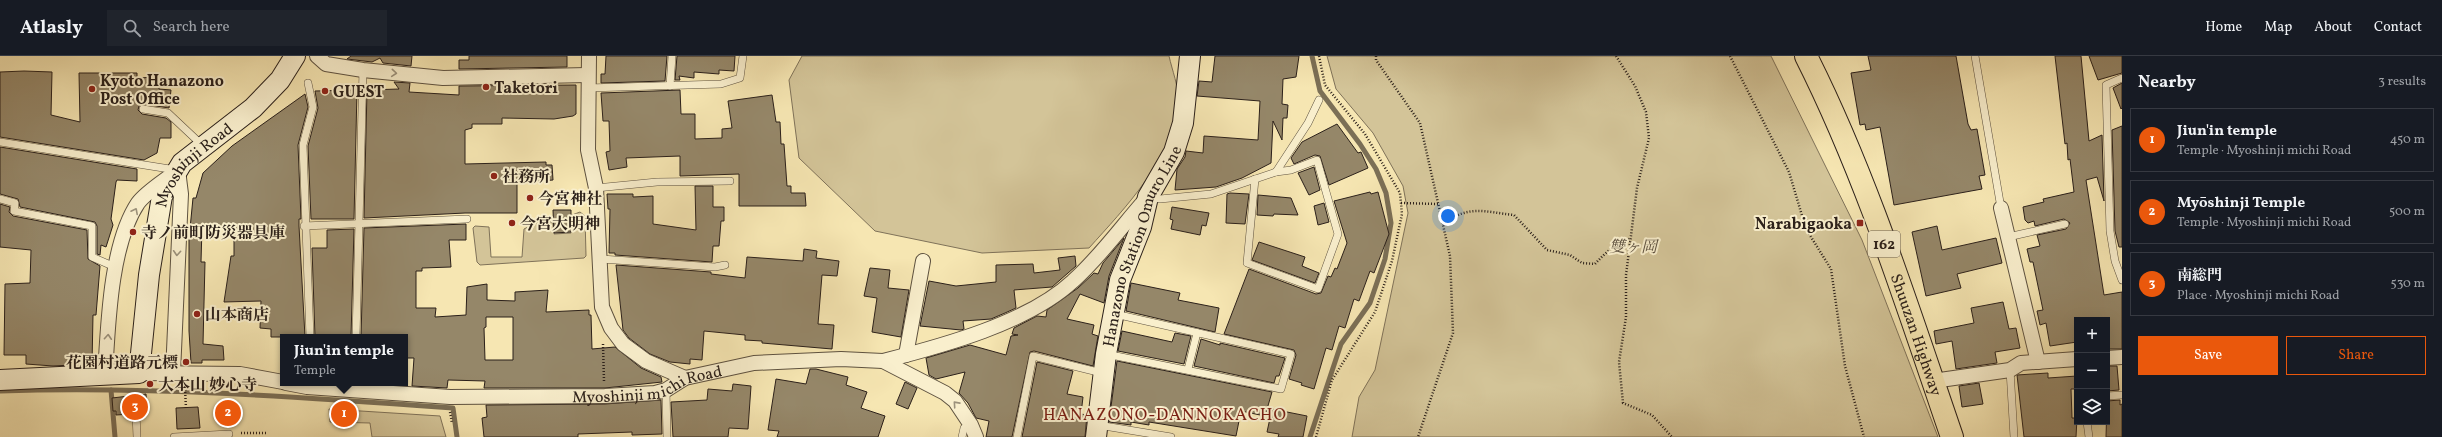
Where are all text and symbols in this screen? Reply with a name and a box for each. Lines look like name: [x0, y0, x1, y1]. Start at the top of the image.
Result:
search box: [107, 10, 387, 46]
text: Atlasly: [20, 15, 83, 41]
icon: search: [121, 17, 143, 39]
text: Search here: [153, 17, 230, 38]
text: Home: [2205, 18, 2242, 37]
text: Map: [2264, 18, 2292, 37]
text: About: [2314, 18, 2352, 37]
text: Contact: [2374, 18, 2422, 37]
one-way arrow: [391, 68, 397, 77]
place label: Kyoto Hanazono Post Office: [100, 71, 224, 111]
text: Nearby: [2138, 71, 2196, 94]
text: 3 results: [2378, 73, 2426, 91]
place label: Taketori: [494, 78, 558, 100]
place label: GUEST: [333, 82, 385, 104]
marker: Taketori: [481, 82, 491, 92]
marker: Kyoto Hanazono Post Office: [87, 84, 97, 94]
marker: GUEST: [320, 86, 330, 96]
street label: Myoshinji Road: [151, 119, 238, 209]
text: Jiun'in temple: [2177, 121, 2277, 142]
text: 1: [2149, 131, 2155, 149]
text: 450 m: [2390, 131, 2425, 149]
text: Temple · Myoshinji michi Road: [2177, 142, 2351, 160]
street label: Hanazono Station Omuro Line: [1099, 143, 1188, 349]
place label: 社務所: [502, 167, 550, 189]
marker: 社務所: [489, 171, 499, 181]
place label: 今宮神社: [538, 189, 602, 211]
marker: 今宮神社: [525, 193, 535, 203]
text: Myōshinji Temple: [2177, 193, 2305, 214]
text: 2: [2149, 203, 2155, 221]
text: 500 m: [2389, 203, 2425, 221]
your location: [1438, 206, 1458, 226]
one-way arrow: [130, 208, 137, 215]
place label: 今宮大明神: [520, 214, 600, 236]
place label: Narabigaoka: [1755, 214, 1852, 236]
text: Temple · Myoshinji michi Road: [2177, 214, 2351, 232]
marker: 今宮大明神: [507, 218, 517, 228]
marker: Narabigaoka: [1855, 218, 1865, 228]
place label: 寺ノ前町防災器具庫: [141, 223, 285, 245]
marker: 寺ノ前町防災器具庫: [128, 227, 138, 237]
road number: 162: [1868, 231, 1900, 257]
park label: 雙ヶ岡: [1609, 237, 1659, 259]
one-way arrow: [172, 250, 181, 256]
text: 南総門: [2177, 266, 2222, 287]
street label: Shuuzan Highway: [1884, 271, 1946, 399]
text: 3: [2149, 275, 2155, 293]
text: 530 m: [2390, 275, 2425, 293]
text: Place · Myoshinji michi Road: [2177, 287, 2340, 305]
place label: 山本商店: [205, 305, 269, 327]
marker: 山本商店: [192, 309, 202, 319]
map controls: [2074, 317, 2110, 425]
button: +: [2074, 317, 2110, 353]
one-way arrow: [103, 334, 112, 340]
popup: [280, 334, 408, 386]
button: Save: [2138, 336, 2278, 375]
button: Share: [2286, 336, 2426, 375]
text: Jiun'in temple: [294, 341, 394, 362]
place label: 花園村道路元標: [66, 353, 178, 375]
button: −: [2074, 353, 2110, 389]
marker: 花園村道路元標: [181, 357, 191, 367]
street label: Myoshinji michi Road: [572, 361, 724, 409]
text: Temple: [294, 362, 336, 380]
place label: 大本山 妙心寺: [158, 375, 257, 397]
marker: 大本山 妙心寺: [145, 379, 155, 389]
button: layers: [2074, 389, 2110, 425]
pin: 3: [122, 392, 148, 422]
pin: 2: [215, 398, 241, 428]
pin: 1: [331, 399, 357, 429]
one-way arrow: [954, 401, 961, 409]
district label: HANAZONO-DANNOKACHO: [1043, 404, 1287, 427]

